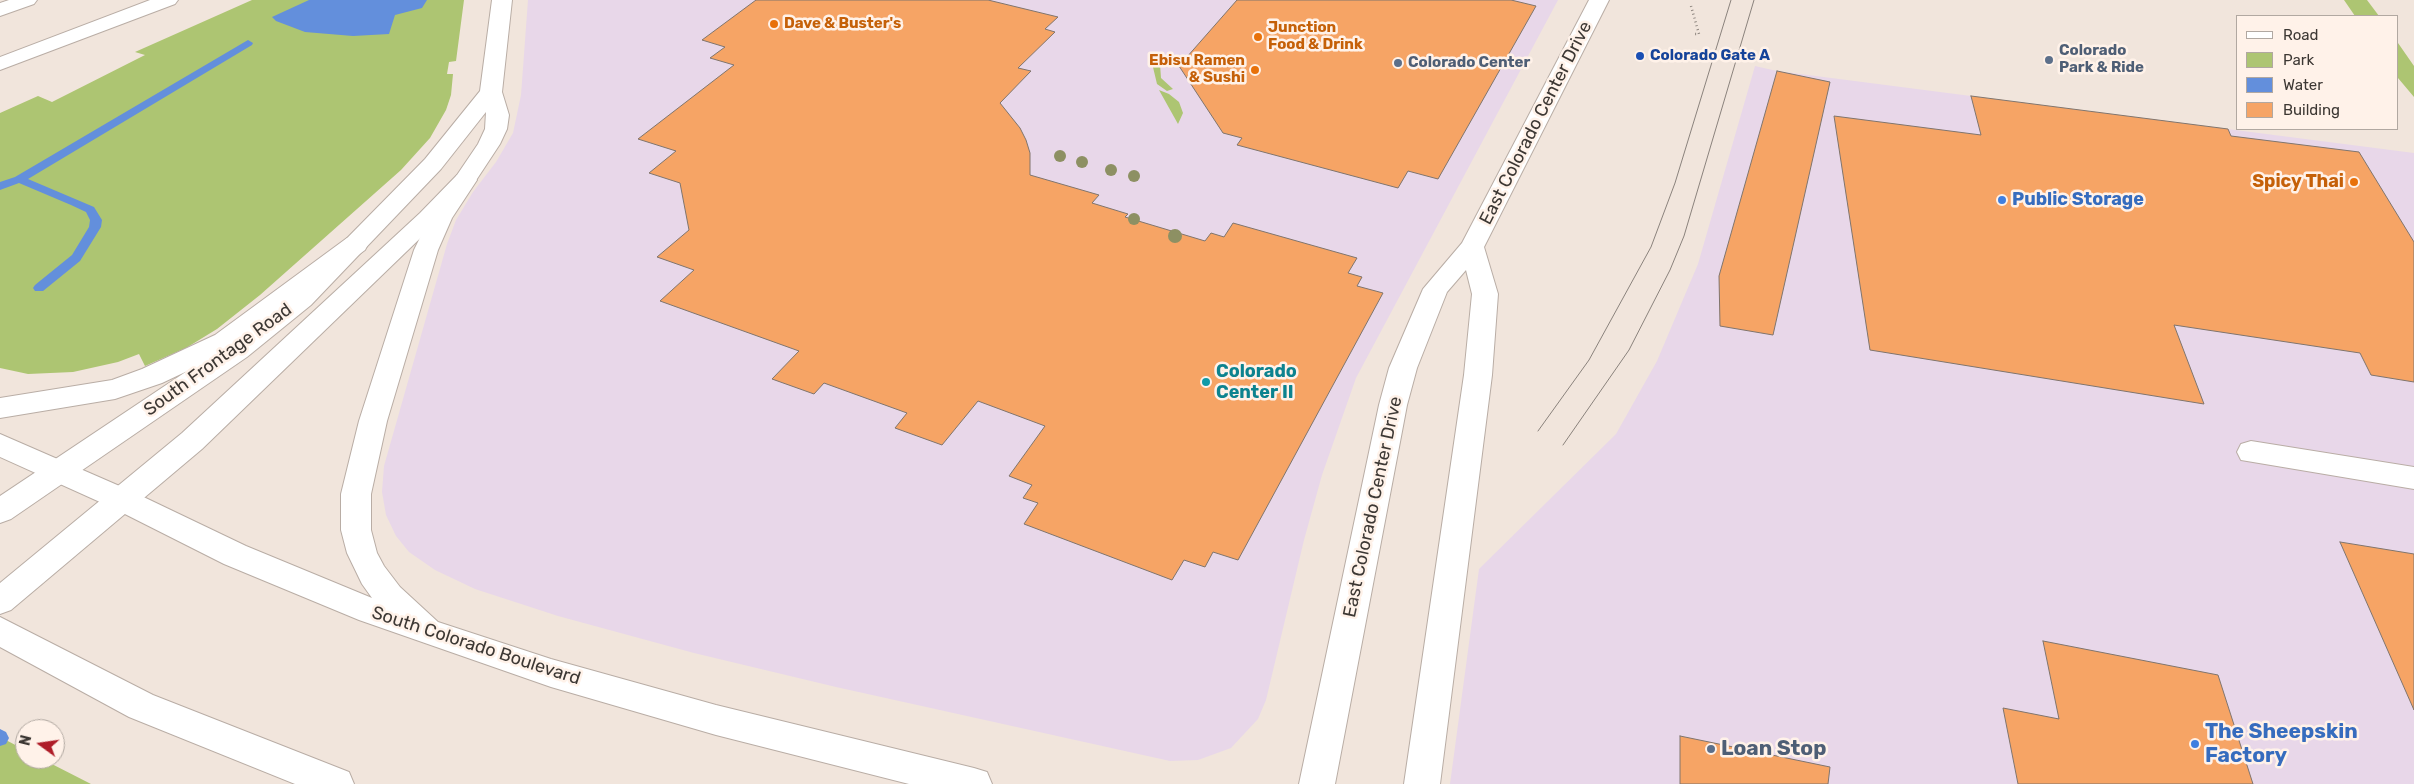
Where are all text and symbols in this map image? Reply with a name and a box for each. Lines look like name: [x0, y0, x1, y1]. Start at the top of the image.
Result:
place label: Dave & Buster's: [784, 15, 901, 33]
legend: [2236, 15, 2399, 130]
marker: Dave & Buster's: [768, 18, 780, 30]
street label: East Colorado Center Drive: [1475, 18, 1597, 228]
place label: Junction Food & Drink: [1268, 19, 1363, 54]
text: Road: [2283, 26, 2319, 44]
marker: Junction Food & Drink: [1252, 31, 1264, 43]
place label: Colorado Park & Ride: [2059, 42, 2144, 77]
place label: Colorado Gate A: [1650, 47, 1770, 65]
marker: Colorado Gate A: [1634, 50, 1646, 62]
text: Park: [2283, 51, 2314, 69]
place label: Ebisu Ramen & Sushi: [1149, 52, 1245, 87]
place label: Colorado Center: [1408, 54, 1530, 72]
marker: Colorado Park & Ride: [2043, 54, 2055, 66]
marker: Colorado Center: [1392, 57, 1404, 69]
marker: Ebisu Ramen & Sushi: [1249, 64, 1261, 76]
text: Water: [2283, 76, 2323, 94]
text: Building: [2283, 101, 2340, 119]
place label: Spicy Thai: [2252, 171, 2344, 193]
marker: Spicy Thai: [2348, 176, 2360, 188]
place label: Public Storage: [2012, 189, 2144, 211]
marker: Public Storage: [1996, 194, 2008, 206]
street label: South Frontage Road: [140, 299, 296, 421]
place label: Colorado Center II: [1216, 361, 1297, 404]
marker: Colorado Center II: [1200, 376, 1212, 388]
street label: East Colorado Center Drive: [1339, 395, 1407, 619]
street label: South Colorado Boulevard: [369, 602, 583, 690]
north arrow: [15, 719, 65, 769]
place label: The Sheepskin Factory: [2205, 719, 2358, 769]
text: N: [16, 734, 35, 747]
place label: Loan Stop: [1721, 736, 1826, 762]
marker: The Sheepskin Factory: [2189, 738, 2201, 750]
marker: Loan Stop: [1705, 743, 1717, 755]

